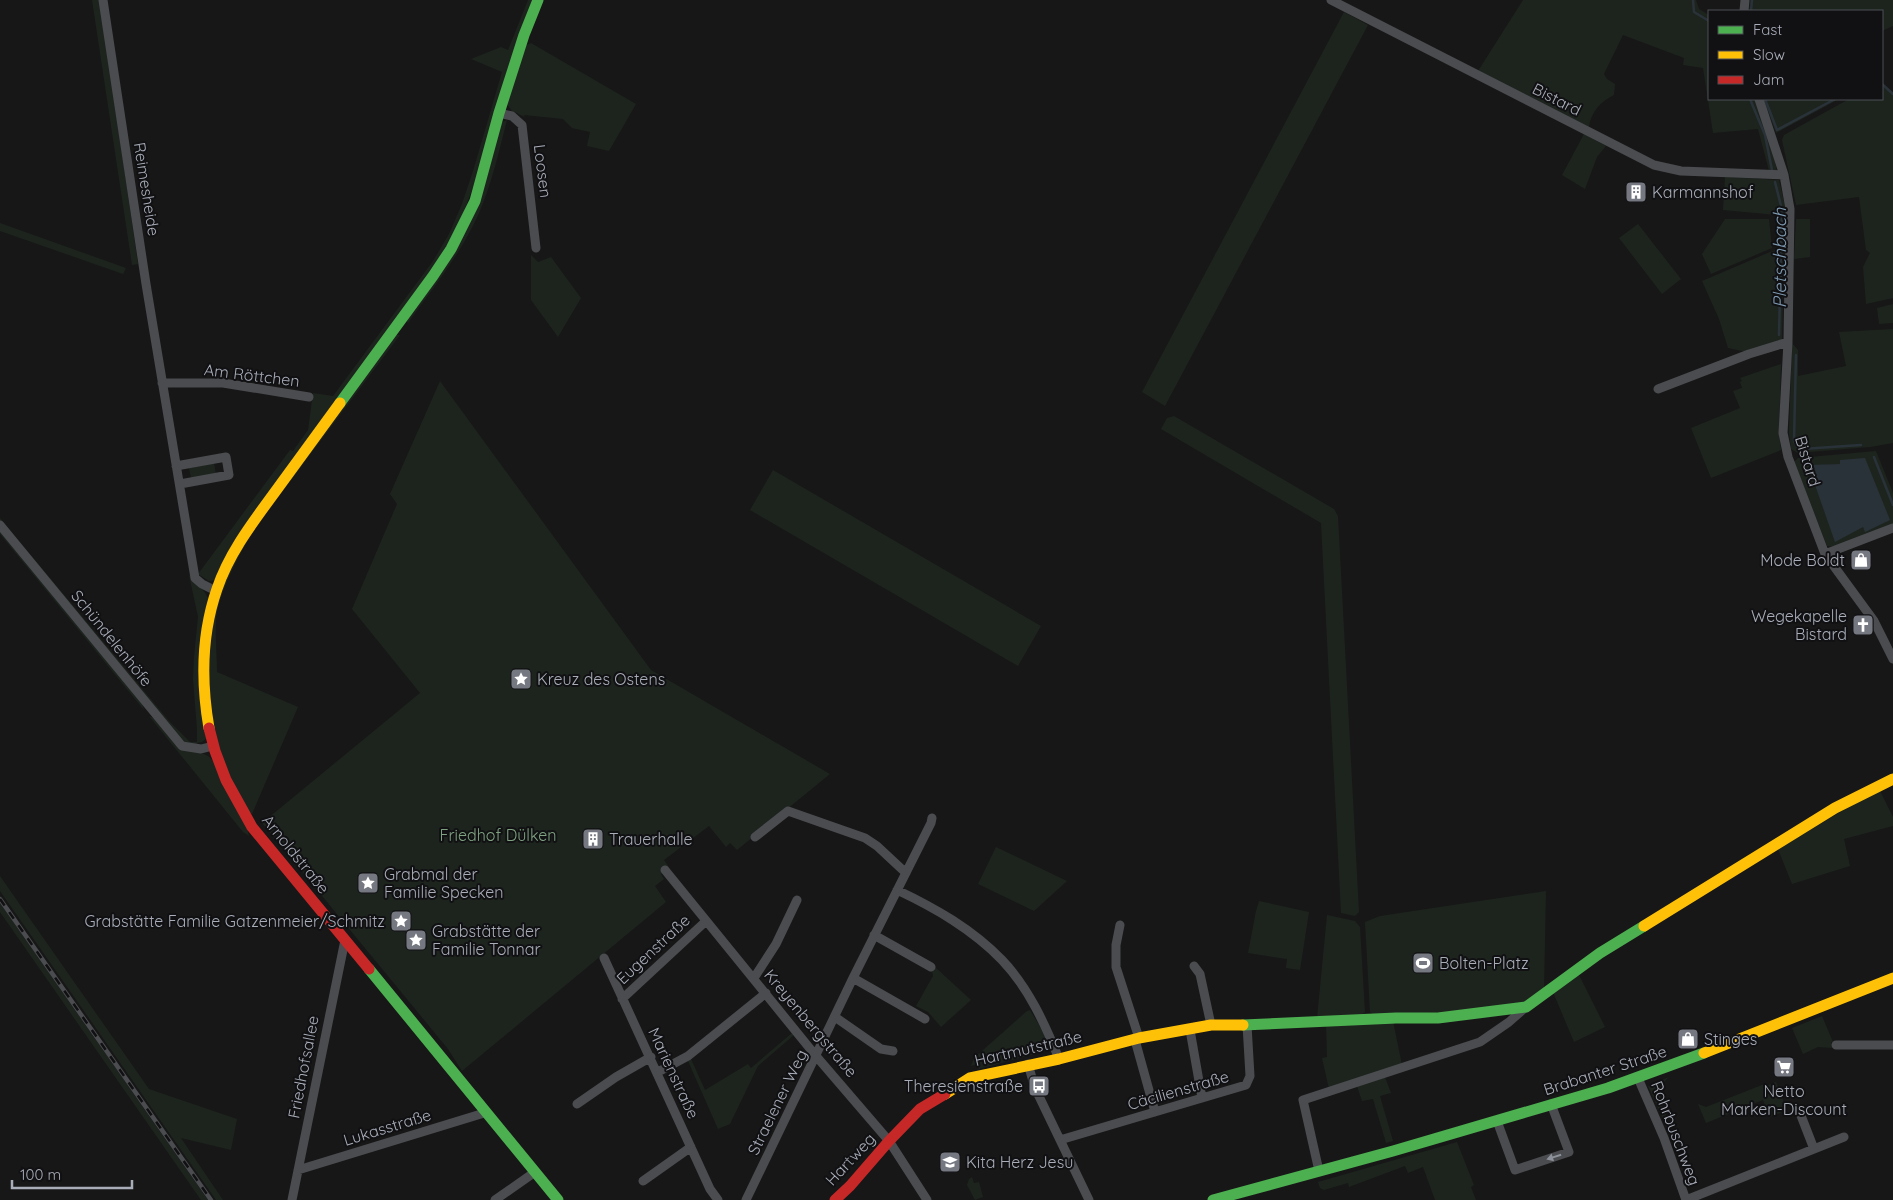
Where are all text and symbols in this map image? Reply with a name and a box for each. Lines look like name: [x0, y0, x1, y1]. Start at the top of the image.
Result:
legend: [1708, 10, 1883, 100]
text: Fast: [1753, 20, 1782, 39]
text: Slow: [1753, 45, 1785, 64]
text: Jam: [1753, 70, 1784, 89]
street label: Bistard: [1529, 78, 1585, 120]
street label: Reimesheide: [130, 141, 164, 237]
street label: Loosen: [530, 143, 556, 199]
building icon: Karmannshof: [1624, 180, 1648, 204]
place label: Karmannshof: [1652, 182, 1754, 202]
water label: Pletschbach: [1768, 207, 1791, 308]
street label: Am Röttchen: [203, 359, 301, 391]
street label: Bistard: [1791, 433, 1825, 489]
shop icon: Mode Boldt: [1849, 548, 1873, 572]
place label: Mode Boldt: [1760, 550, 1845, 570]
street label: Schündelenhöfe: [67, 586, 157, 690]
place label: Wegekapelle Bistard: [1751, 606, 1847, 644]
church icon: Wegekapelle Bistard: [1851, 613, 1875, 637]
place icon: Kreuz des Ostens: [509, 667, 533, 691]
place label: Kreuz des Ostens: [537, 669, 665, 689]
street label: Arnoldstraße: [258, 810, 334, 898]
park label: Friedhof Dülken: [440, 825, 556, 845]
building icon: Trauerhalle: [581, 827, 605, 851]
place label: Trauerhalle: [609, 829, 693, 849]
place label: Grabmal der Familie Specken: [384, 864, 503, 902]
place icon: Grabmal der Familie Specken: [356, 871, 380, 895]
place icon: Grabstätte Familie Gatzenmeier/Schmitz: [389, 909, 413, 933]
street label: Eugenstraße: [612, 910, 694, 988]
place label: Grabstätte Familie Gatzenmeier/Schmitz: [84, 911, 385, 931]
place label: Grabstätte der Familie Tonnar: [432, 921, 541, 959]
place icon: Grabstätte der Familie Tonnar: [404, 928, 428, 952]
sports icon: Bolten-Platz: [1411, 951, 1435, 975]
place label: Bolten-Platz: [1439, 953, 1529, 973]
street label: Kreyenbergstraße: [760, 965, 862, 1081]
street label: Friedhofsallee: [283, 1014, 323, 1120]
street label: Marienstraße: [644, 1024, 704, 1122]
street label: Hartmutstraße: [972, 1026, 1084, 1070]
shop icon: Stinges: [1676, 1027, 1700, 1051]
place label: Stinges: [1704, 1029, 1757, 1049]
street label: Brabanter Straße: [1541, 1041, 1669, 1099]
street label: Straelener Weg: [743, 1046, 811, 1158]
supermarket icon: Netto Marken-Discount: [1772, 1055, 1796, 1079]
street label: Cäcilienstraße: [1125, 1066, 1231, 1114]
bus stop icon: Theresienstraße: [1027, 1074, 1051, 1098]
place label: Theresienstraße: [904, 1076, 1023, 1096]
street label: Rohrbuschweg: [1647, 1078, 1705, 1188]
place label: Netto Marken-Discount: [1721, 1081, 1847, 1119]
street label: Lukasstraße: [341, 1104, 433, 1150]
street label: Hartweg: [821, 1129, 879, 1189]
school or university icon: Kita Herz Jesu: [938, 1150, 962, 1174]
place label: Kita Herz Jesu: [966, 1152, 1073, 1172]
one-way arrow: [1546, 1153, 1561, 1161]
scale bar: [12, 1158, 132, 1190]
text: 100 m: [20, 1165, 61, 1184]

